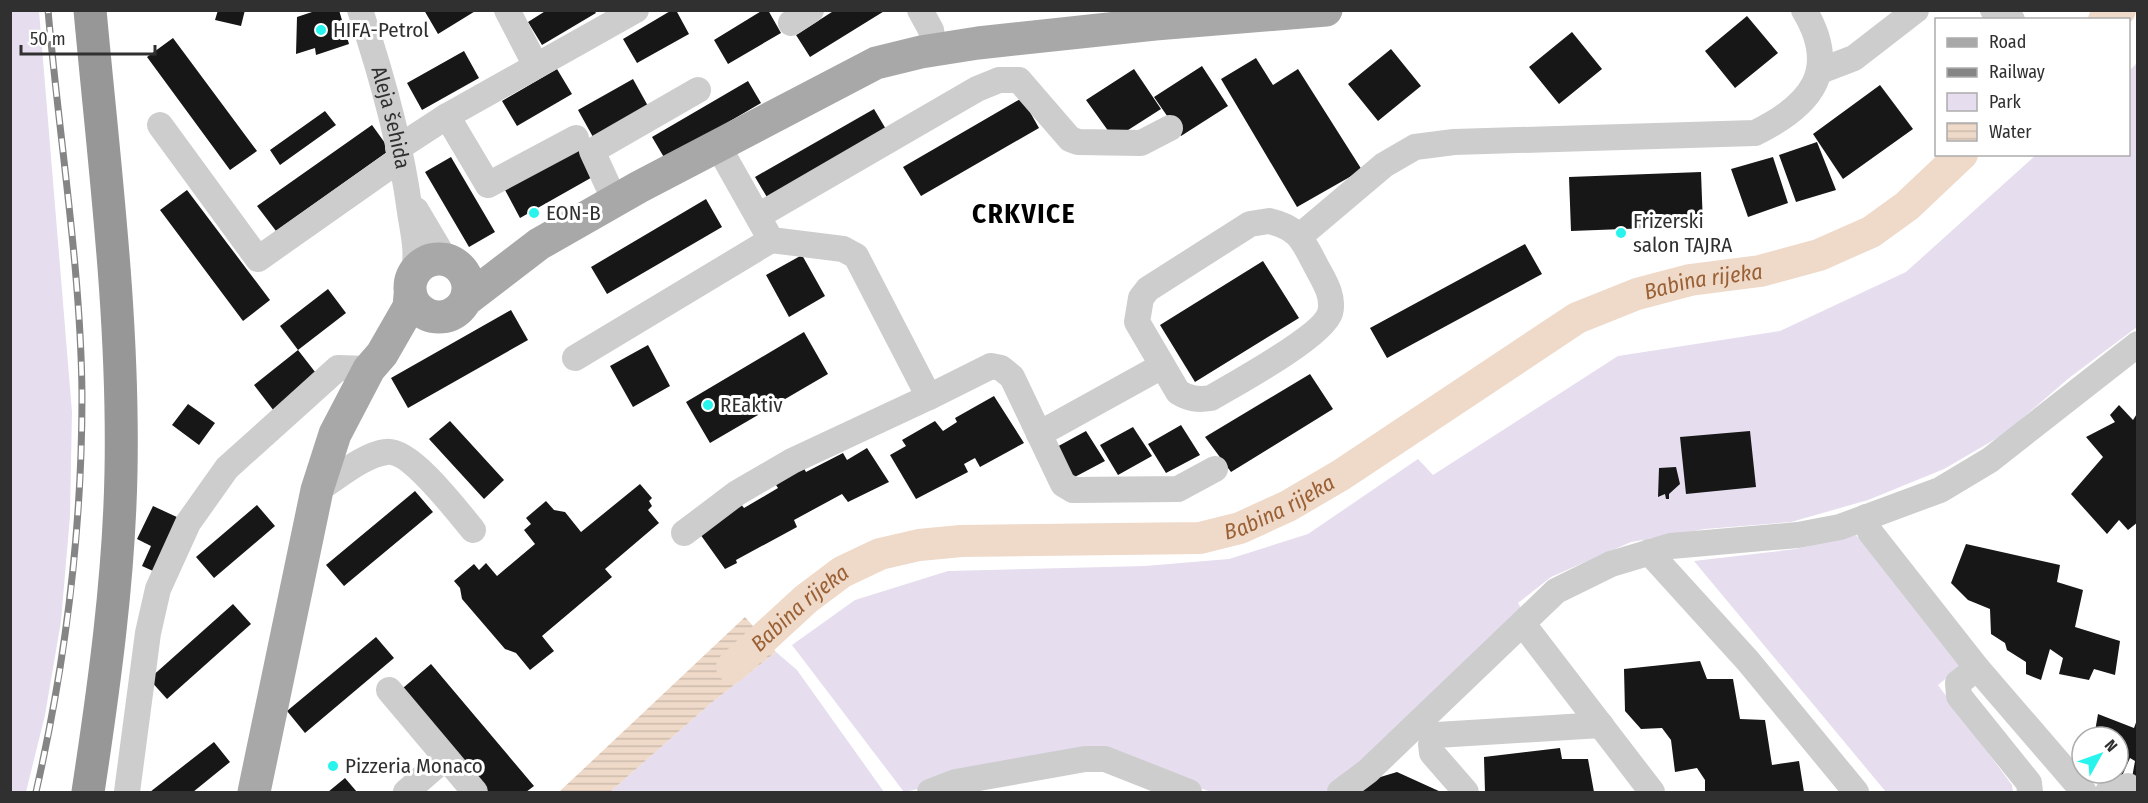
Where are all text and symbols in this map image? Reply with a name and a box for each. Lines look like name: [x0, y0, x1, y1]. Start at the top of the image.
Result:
place label: HIFA-Petrol: [333, 17, 429, 43]
scale bar: [21, 18, 154, 56]
legend: [1935, 18, 2130, 156]
marker: HIFA-Petrol: [314, 23, 328, 37]
text: 50 m: [30, 28, 66, 50]
text: Road: [1989, 31, 2026, 53]
text: Railway: [1989, 61, 2045, 83]
street label: Aleja šehida: [366, 63, 416, 171]
text: Park: [1989, 91, 2022, 113]
text: Water: [1989, 121, 2032, 143]
district label: CRKVICE: [972, 198, 1076, 230]
place label: EON-B: [546, 200, 601, 226]
marker: EON-B: [527, 206, 541, 220]
place label: Frizerski salon TAJRA: [1633, 208, 1732, 258]
marker: Frizerski salon TAJRA: [1614, 226, 1628, 240]
water label: Babina rijeka: [1641, 257, 1764, 305]
place label: REaktiv: [720, 392, 783, 418]
marker: REaktiv: [701, 398, 715, 412]
water label: Babina rijeka: [1221, 468, 1339, 545]
water label: Babina rijeka: [745, 558, 854, 657]
north arrow: [2070, 725, 2130, 785]
text: N: [2101, 736, 2121, 755]
place label: Pizzeria Monaco: [345, 753, 483, 779]
marker: Pizzeria Monaco: [326, 759, 340, 773]

